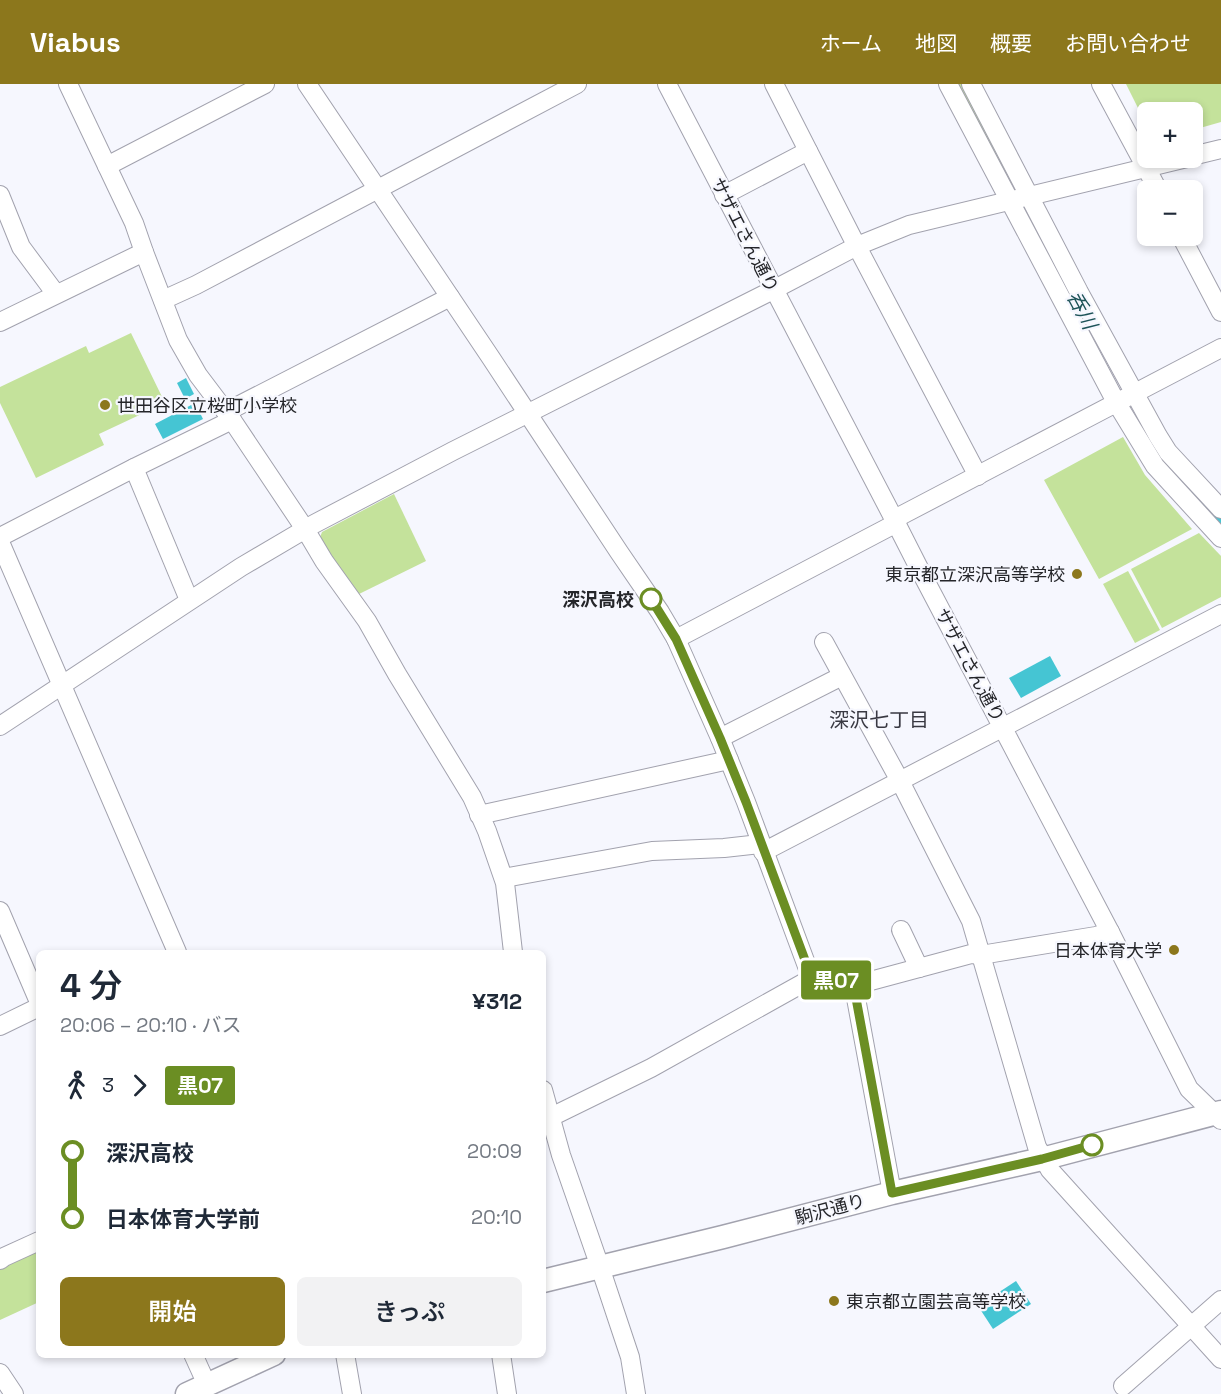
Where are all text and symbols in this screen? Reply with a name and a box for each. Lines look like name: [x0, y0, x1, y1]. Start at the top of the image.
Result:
text: Viabus: [30, 24, 121, 60]
text: ホーム: [820, 30, 882, 57]
text: 地図: [915, 30, 957, 57]
text: 概要: [990, 30, 1032, 57]
text: お問い合わせ: [1065, 30, 1191, 57]
map controls: [1137, 102, 1203, 246]
button: +: [1137, 102, 1203, 168]
street label: サザエさん通り: [706, 174, 784, 296]
button: −: [1137, 180, 1203, 246]
water label: 呑川: [1061, 286, 1104, 336]
place label: 世田谷区立桜町小学校: [117, 394, 297, 417]
marker: 世田谷区立桜町小学校: [98, 398, 112, 412]
place label: 東京都立深沢高等学校: [885, 563, 1065, 586]
marker: 東京都立深沢高等学校: [1070, 567, 1084, 581]
place label: 深沢高校: [562, 588, 634, 611]
marker: 深沢高校: [640, 588, 662, 610]
street label: サザエさん通り: [930, 604, 1010, 726]
district label: 深沢七丁目: [829, 707, 929, 733]
place label: 日本体育大学: [1054, 939, 1162, 962]
marker: 日本体育大学: [1167, 943, 1181, 957]
line badge: 黒07: [802, 960, 870, 1000]
text: 4 分: [60, 965, 122, 1007]
text: 黒07: [813, 967, 859, 994]
text: ¥312: [472, 987, 522, 1015]
text: 20:06 – 20:10 · バス: [60, 1012, 241, 1038]
icon: walk: [60, 1069, 93, 1102]
icon: forward: [123, 1069, 156, 1102]
text: 3: [102, 1072, 114, 1098]
text: 黒07: [177, 1072, 223, 1099]
unlabelled marker: [1081, 1134, 1103, 1156]
text: 20:09: [467, 1138, 522, 1164]
text: 深沢高校: [106, 1139, 194, 1167]
street label: 駒沢通り: [792, 1189, 868, 1229]
text: 20:10: [471, 1204, 522, 1230]
text: 日本体育大学前: [106, 1205, 260, 1233]
button: 開始: [60, 1277, 285, 1346]
button: きっぷ: [297, 1277, 522, 1346]
place label: 東京都立園芸高等学校: [846, 1290, 1026, 1313]
marker: 東京都立園芸高等学校: [827, 1294, 841, 1308]

